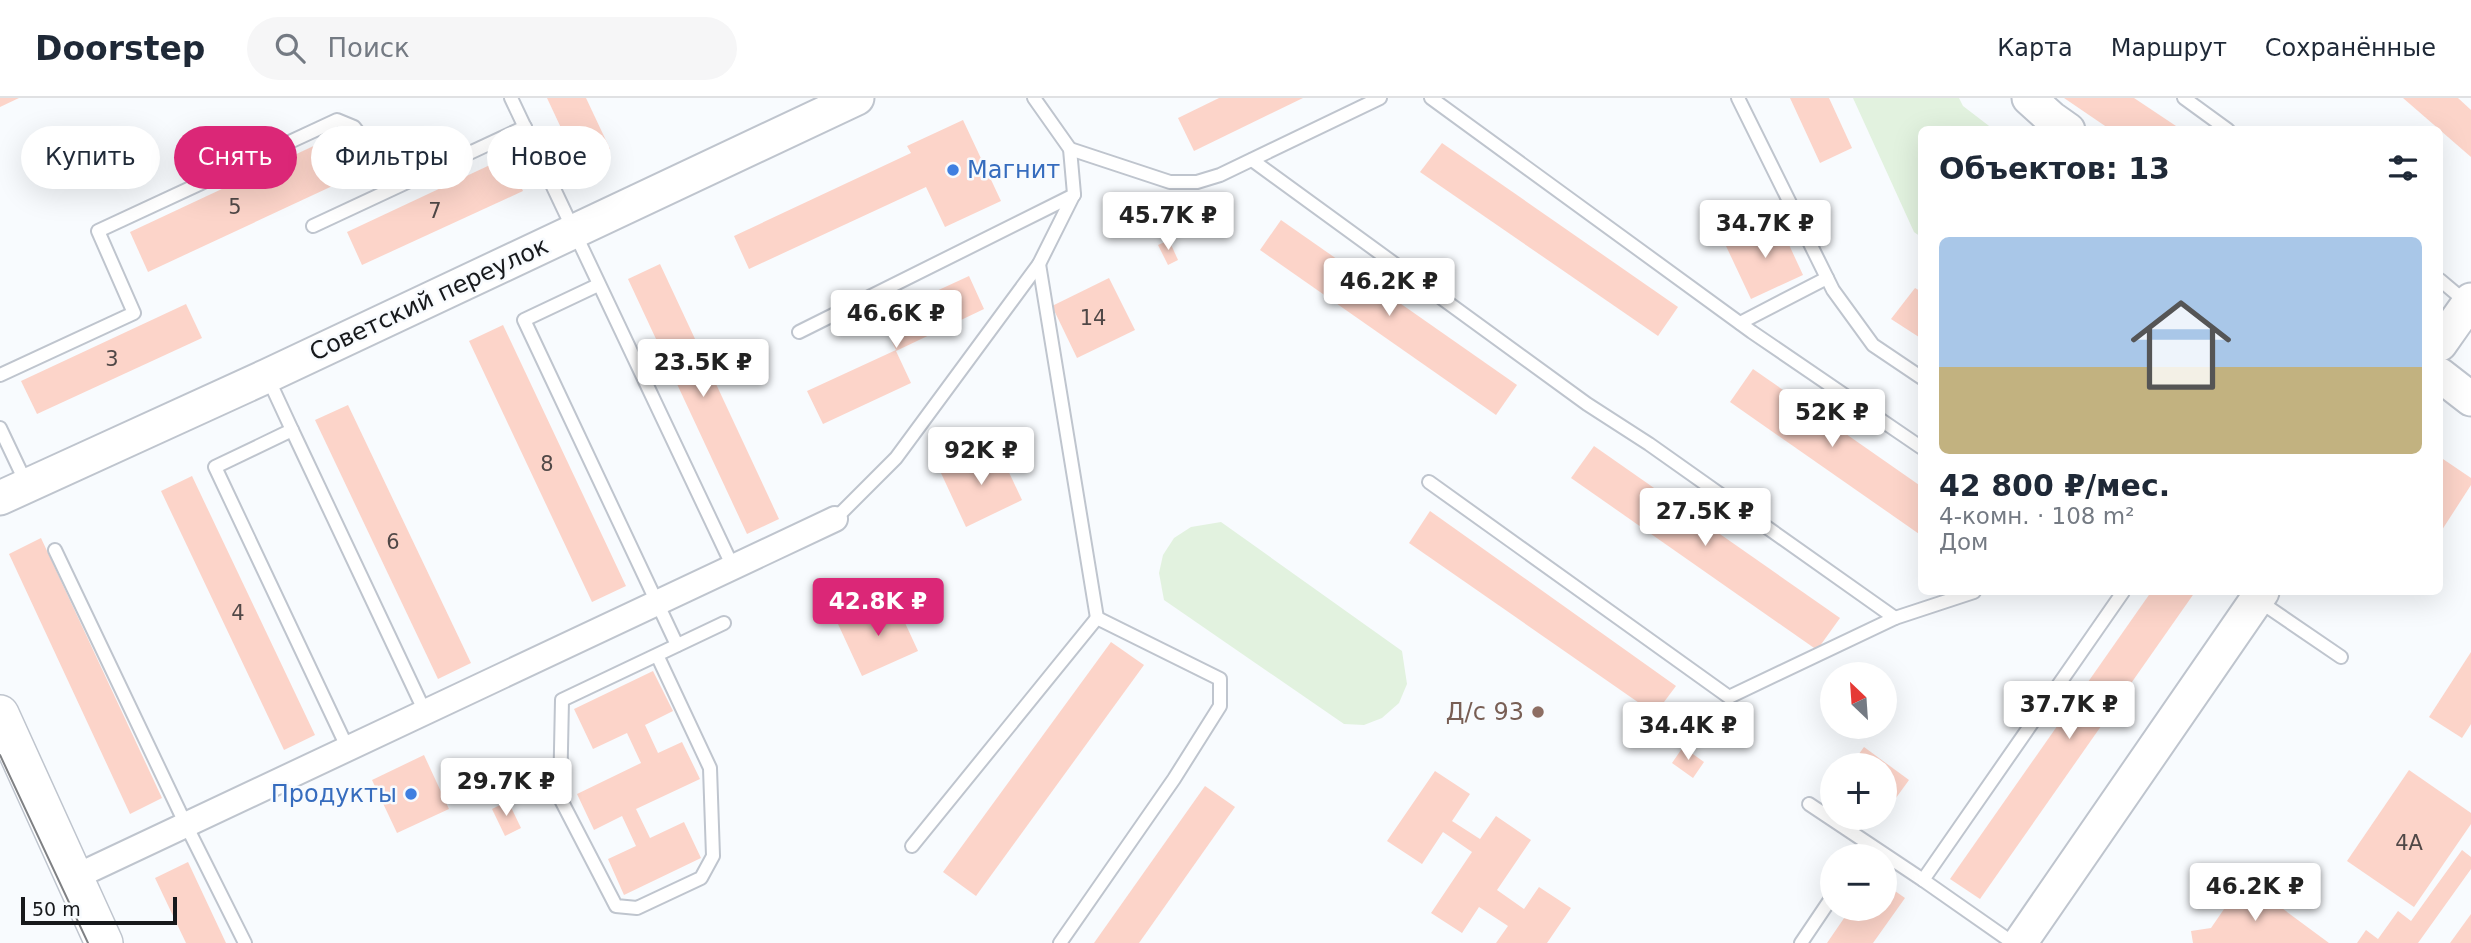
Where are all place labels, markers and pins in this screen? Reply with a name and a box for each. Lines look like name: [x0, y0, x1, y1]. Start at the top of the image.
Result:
place label: Магнит: [967, 156, 1060, 184]
marker: Магнит: [945, 162, 961, 178]
pin: 45.7K ₽: [1103, 192, 1233, 252]
pin: 34.7K ₽: [1700, 200, 1830, 260]
pin: 46.2K ₽: [1324, 258, 1454, 318]
pin: 46.6K ₽: [831, 290, 961, 350]
pin: 23.5K ₽: [638, 340, 768, 399]
pin: 52K ₽: [1783, 390, 1881, 449]
pin: 92K ₽: [932, 428, 1030, 487]
pin: 27.5K ₽: [1640, 489, 1770, 548]
pin: 42.8K ₽: [813, 578, 943, 638]
pin: 37.7K ₽: [2004, 682, 2134, 741]
place label: Д/с 93: [1446, 698, 1524, 726]
pin: 34.4K ₽: [1623, 702, 1753, 762]
marker: Д/с 93: [1530, 704, 1546, 720]
pin: 29.7K ₽: [441, 758, 571, 818]
place label: Продукты: [271, 780, 397, 808]
marker: Продукты: [403, 786, 419, 802]
pin: 46.2K ₽: [2190, 864, 2320, 923]

